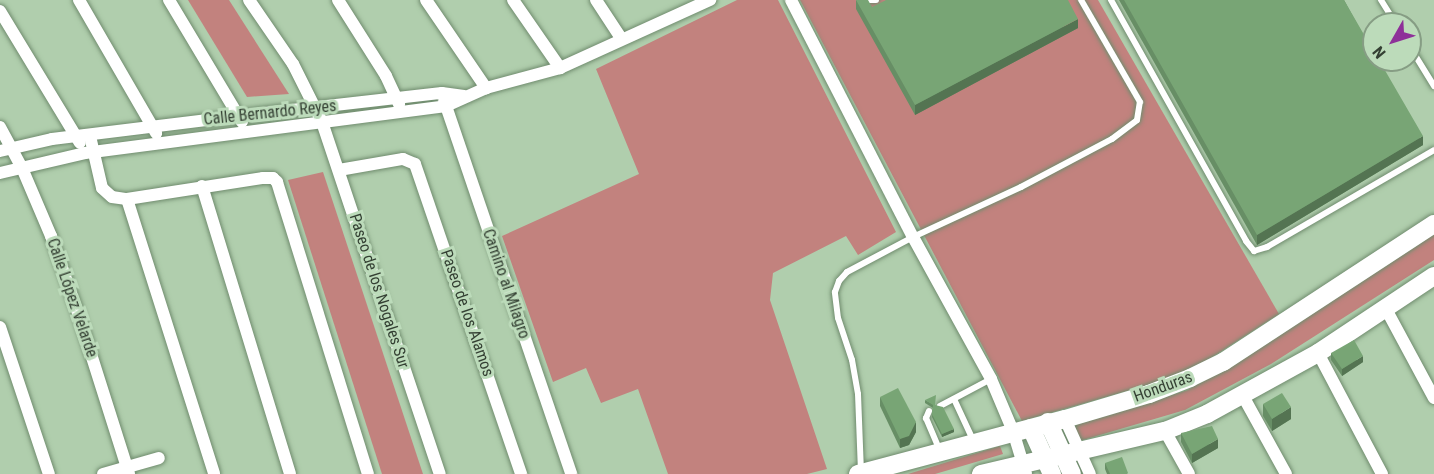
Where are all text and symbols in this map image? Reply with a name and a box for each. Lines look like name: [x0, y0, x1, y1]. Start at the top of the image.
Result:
north arrow: [1362, 12, 1422, 72]
text: N: [1369, 43, 1390, 62]
street label: Calle Bernardo Reyes: [203, 96, 337, 130]
street label: Paseo de los Nogales Sur: [345, 211, 413, 371]
street label: Camino al Milagro: [478, 227, 534, 341]
street label: Calle López Velarde: [43, 236, 101, 360]
street label: Paseo de los Alamos: [436, 247, 498, 379]
street label: Honduras: [1131, 368, 1195, 406]

